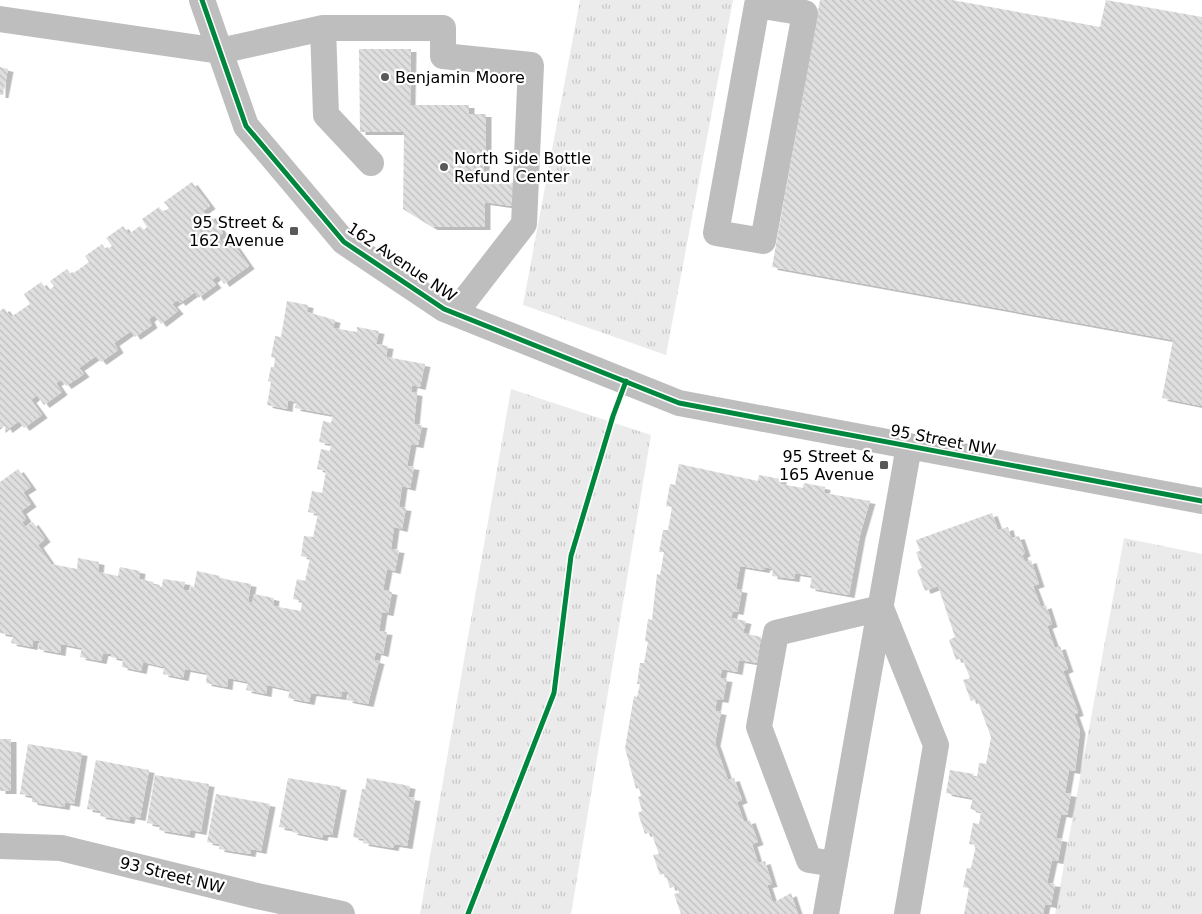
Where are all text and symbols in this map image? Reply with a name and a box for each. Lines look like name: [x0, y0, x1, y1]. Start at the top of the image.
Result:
place label: Benjamin Moore: [395, 68, 525, 87]
marker: Benjamin Moore: [379, 71, 391, 83]
place label: North Side Bottle Refund Center: [454, 149, 591, 186]
marker: North Side Bottle Refund Center: [438, 161, 450, 173]
place label: 95 Street & 162 Avenue: [189, 213, 284, 250]
street label: 162 Avenue NW: [344, 218, 460, 306]
marker: 95 Street & 162 Avenue: [288, 225, 300, 237]
street label: 95 Street NW: [889, 420, 997, 460]
place label: 95 Street & 165 Avenue: [779, 447, 874, 484]
marker: 95 Street & 165 Avenue: [878, 459, 890, 471]
street label: 93 Street NW: [118, 853, 226, 897]

